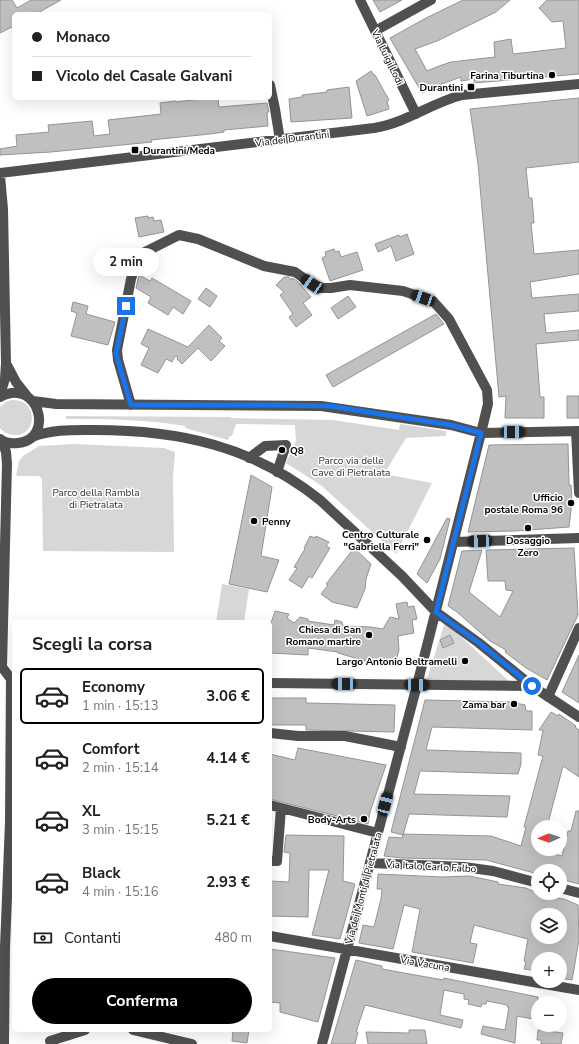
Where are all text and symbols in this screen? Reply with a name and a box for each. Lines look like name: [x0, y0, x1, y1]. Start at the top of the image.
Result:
street label: Via Luigi Lodi: [367, 26, 407, 88]
text: Monaco: [56, 27, 110, 47]
text: Vicolo del Casale Galvani: [56, 66, 232, 86]
place label: Farina Tiburtina: [470, 69, 544, 83]
marker: Farina Tiburtina: [547, 70, 557, 80]
place label: Durantini: [420, 81, 463, 95]
marker: Durantini: [466, 82, 476, 92]
street label: Via dei Durantini: [253, 128, 330, 151]
place label: Durantini/Meda: [143, 144, 215, 158]
marker: Durantini/Meda: [130, 145, 140, 155]
callout: 2 min: [93, 248, 159, 276]
text: 2 min: [109, 253, 143, 271]
car: [299, 272, 325, 296]
car: [410, 288, 436, 308]
route end: [117, 297, 135, 315]
car: [501, 426, 525, 438]
place label: Q8: [290, 444, 304, 458]
marker: Q8: [277, 445, 287, 455]
park label: Parco via delle Cave di Pietralata: [312, 454, 390, 480]
park label: Parco della Rambla di Pietralata: [52, 486, 140, 512]
place label: Ufficio postale Roma 96: [484, 491, 563, 517]
marker: Ufficio postale Roma 96: [566, 498, 576, 508]
place label: Penny: [262, 515, 291, 529]
marker: Penny: [249, 516, 259, 526]
marker: Dosaggio Zero: [523, 523, 533, 533]
place label: Centro Culturale "Gabriella Ferri": [342, 528, 420, 554]
place label: Dosaggio Zero: [506, 534, 550, 560]
marker: Centro Culturale "Gabriella Ferri": [422, 535, 432, 545]
car: [468, 535, 492, 547]
place label: Chiesa di San Romano martire: [286, 623, 362, 649]
marker: Chiesa di San Romano martire: [364, 630, 374, 640]
text: Scegli la corsa: [32, 632, 152, 656]
place label: Largo Antonio Beltramelli: [336, 655, 457, 669]
marker: Largo Antonio Beltramelli: [460, 656, 470, 666]
text: Economy: [82, 677, 145, 697]
route start: [523, 677, 541, 695]
icon: car: [34, 678, 70, 714]
car: [332, 678, 356, 690]
car: [405, 679, 429, 691]
text: 3.06 €: [206, 686, 250, 706]
text: 1 min · 15:13: [82, 697, 158, 715]
place label: Zama bar: [462, 698, 506, 712]
marker: Zama bar: [509, 699, 519, 709]
text: Comfort: [82, 739, 139, 759]
icon: car: [34, 740, 70, 776]
text: 4.14 €: [206, 748, 250, 768]
text: 2 min · 15:14: [82, 759, 158, 777]
car: [376, 791, 394, 817]
text: XL: [82, 801, 101, 821]
icon: car: [34, 802, 70, 838]
text: 5.21 €: [206, 810, 250, 830]
place label: Body-Arts: [308, 813, 356, 827]
marker: Body-Arts: [359, 814, 369, 824]
north arrow: [531, 820, 567, 856]
map controls: [531, 820, 567, 1032]
text: 3 min · 15:15: [82, 821, 158, 839]
street label: Via dei Monti di Pietralata: [342, 831, 386, 947]
street label: Via Italo Carlo Falbo: [384, 858, 477, 876]
text: Black: [82, 863, 120, 883]
icon: car: [34, 864, 70, 900]
button: locate: [531, 864, 567, 900]
text: 2.93 €: [206, 872, 250, 892]
text: 4 min · 15:16: [82, 883, 158, 901]
button: layers: [531, 908, 567, 944]
icon: cash: [32, 927, 54, 949]
text: Contanti: [64, 928, 121, 948]
text: 480 m: [214, 929, 252, 947]
button: +: [531, 952, 567, 988]
street label: Via Vacuna: [398, 953, 451, 975]
button: Conferma: [32, 978, 252, 1024]
button: −: [531, 996, 567, 1032]

